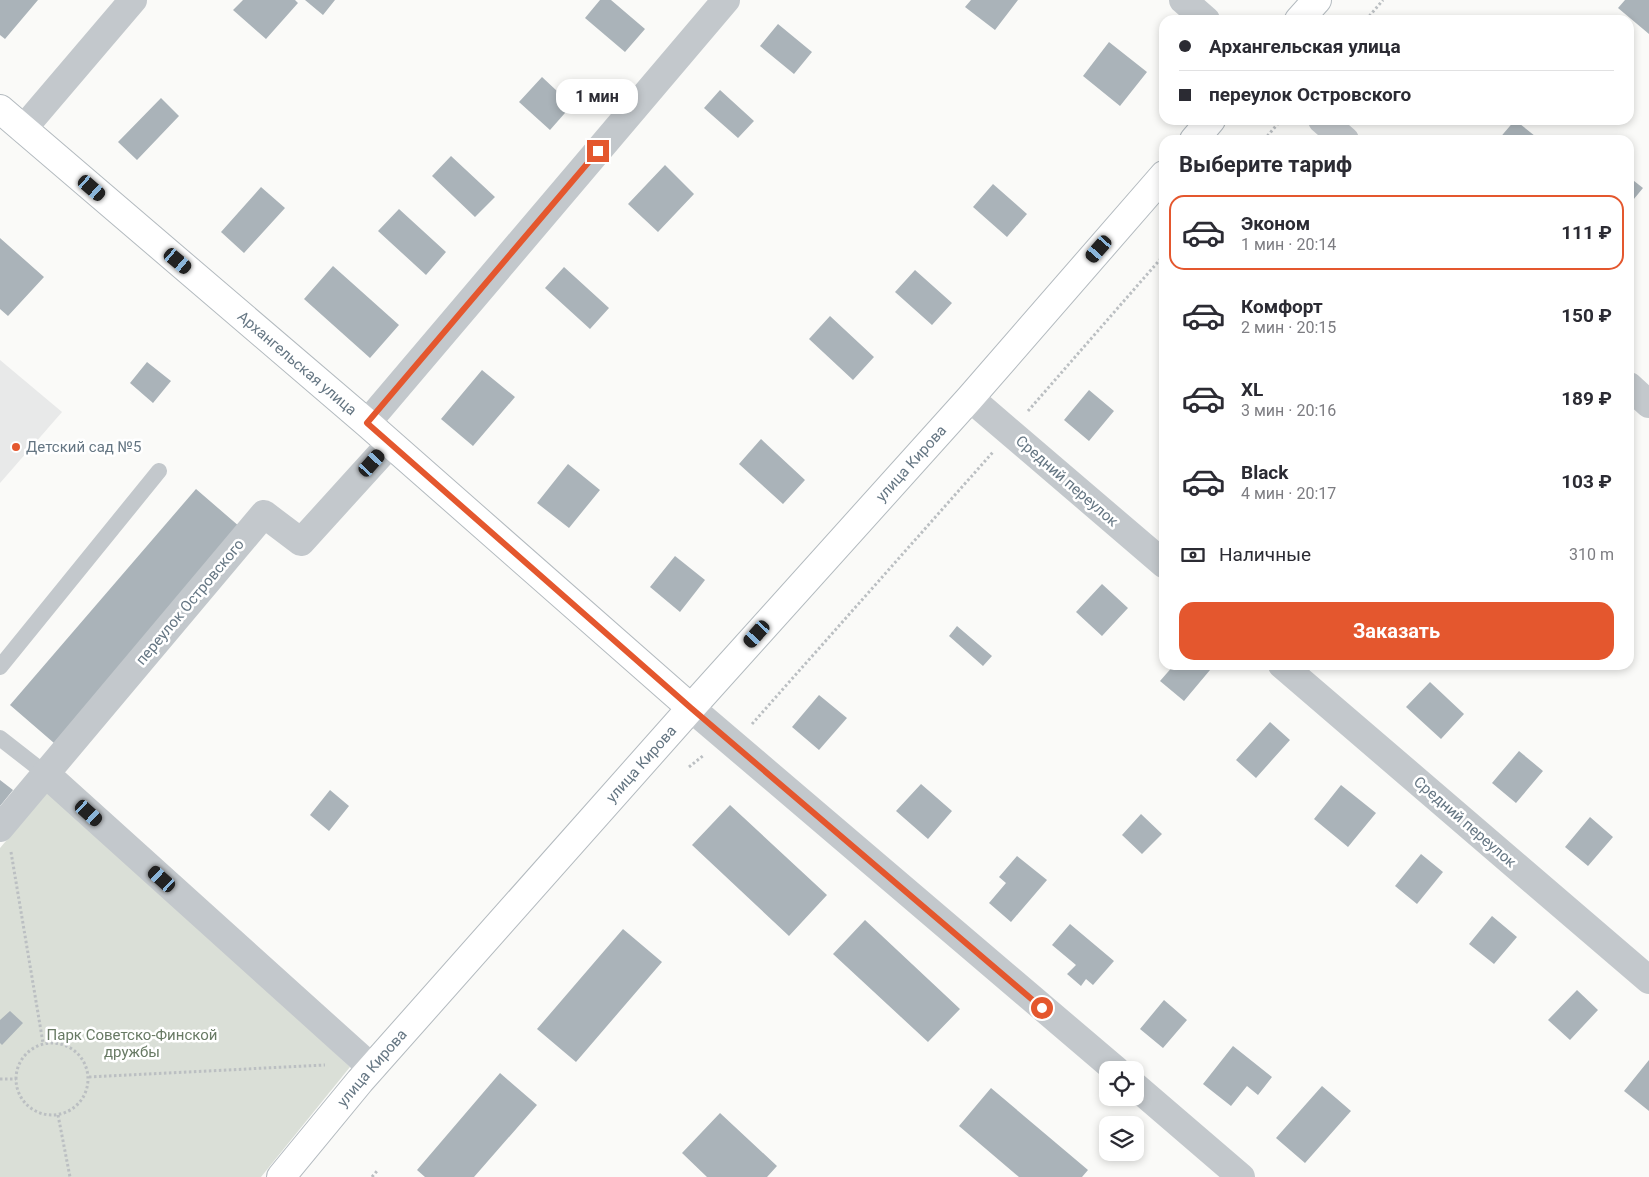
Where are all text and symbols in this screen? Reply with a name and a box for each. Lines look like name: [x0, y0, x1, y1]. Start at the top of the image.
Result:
text: Архангельская улица: [1209, 35, 1401, 58]
callout: 1 мин: [557, 78, 639, 114]
text: переулок Островского: [1209, 83, 1411, 106]
text: 1 мин: [575, 87, 619, 106]
route end: [587, 140, 609, 162]
text: Выберите тариф: [1179, 152, 1352, 177]
car: [75, 172, 108, 204]
icon: car: [1181, 210, 1226, 255]
text: Эконом: [1241, 212, 1310, 235]
text: 111 ₽: [1561, 221, 1612, 244]
car: [1083, 233, 1114, 265]
text: 1 мин · 20:14: [1241, 235, 1336, 254]
car: [161, 246, 194, 276]
icon: car: [1181, 293, 1226, 338]
text: Комфорт: [1241, 295, 1323, 318]
text: 150 ₽: [1561, 304, 1612, 327]
street label: Архангельская улица: [234, 307, 360, 419]
text: 2 мин · 20:15: [1241, 318, 1336, 337]
icon: car: [1181, 376, 1226, 421]
text: XL: [1241, 378, 1263, 401]
text: 189 ₽: [1561, 387, 1612, 410]
text: 3 мин · 20:16: [1241, 401, 1336, 420]
street label: улица Кирова: [872, 421, 950, 505]
street label: Средний переулок: [1012, 432, 1122, 530]
place label: Детский сад №5: [26, 438, 141, 456]
marker: Детский сад №5: [10, 441, 22, 453]
car: [356, 447, 387, 479]
icon: car: [1181, 459, 1226, 504]
text: Black: [1241, 461, 1288, 484]
text: 103 ₽: [1561, 470, 1612, 493]
text: 4 мин · 20:17: [1241, 484, 1336, 503]
street label: переулок Островского: [132, 535, 248, 669]
icon: cash: [1179, 541, 1207, 569]
text: Наличные: [1219, 543, 1311, 566]
text: 310 m: [1569, 545, 1614, 564]
button: Заказать: [1179, 602, 1614, 660]
car: [741, 618, 772, 650]
street label: улица Кирова: [602, 722, 680, 806]
street label: Средний переулок: [1410, 773, 1520, 871]
car: [72, 797, 105, 829]
car: [145, 863, 178, 895]
route start: [1031, 997, 1053, 1019]
park label: Парк Советско-Финской дружбы: [47, 1026, 217, 1061]
street label: улица Кирова: [334, 1026, 411, 1110]
map controls: [1099, 1061, 1144, 1161]
button: locate: [1099, 1061, 1144, 1106]
button: layers: [1099, 1116, 1144, 1161]

